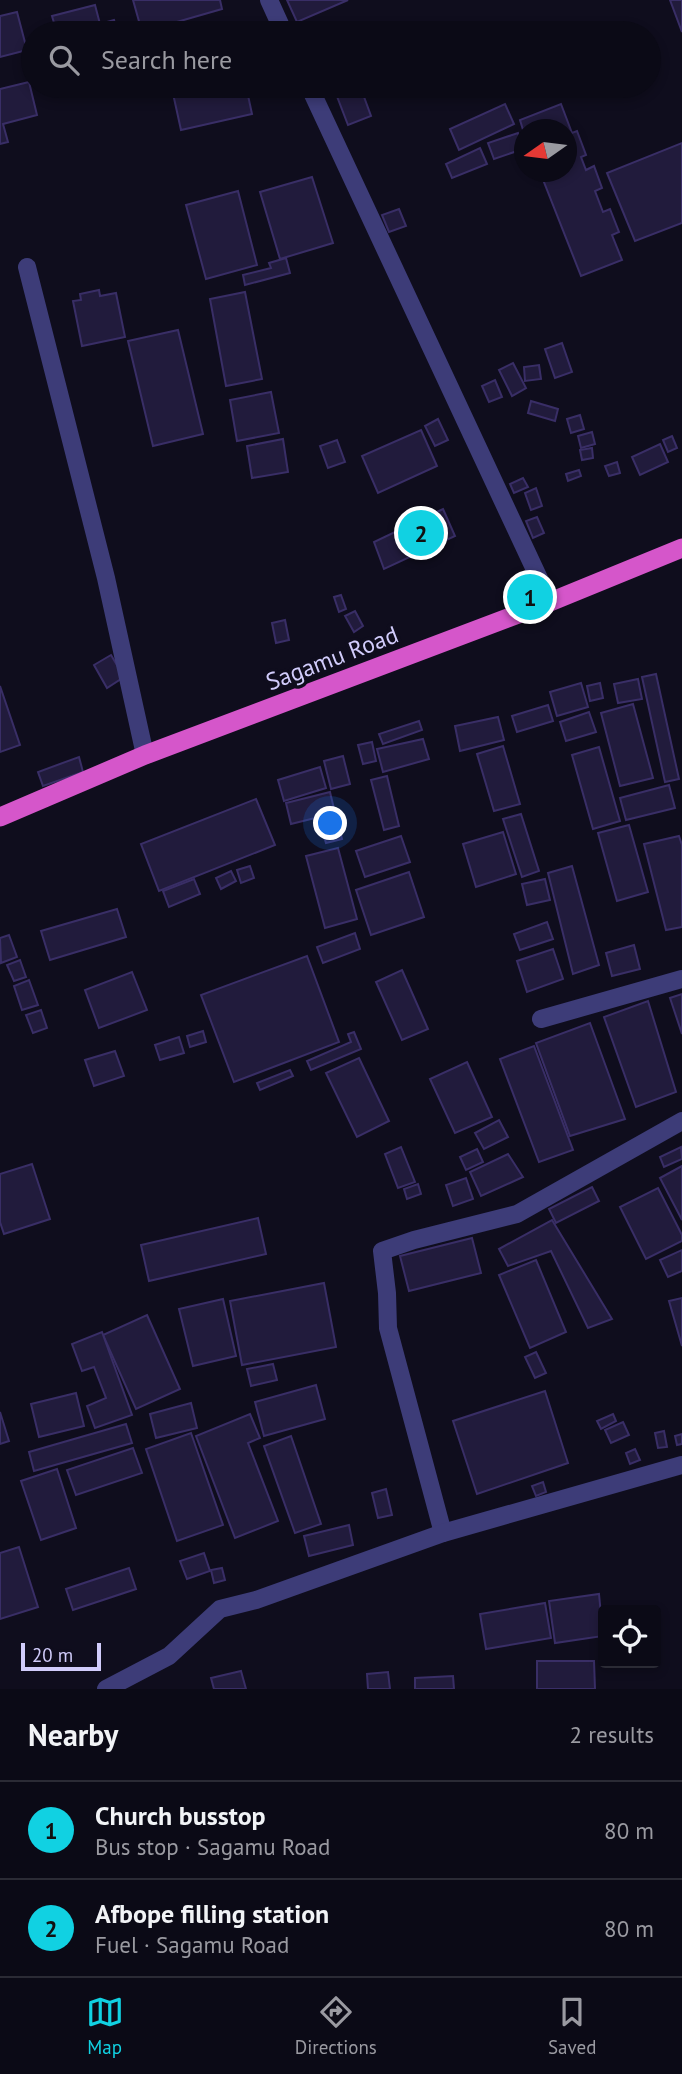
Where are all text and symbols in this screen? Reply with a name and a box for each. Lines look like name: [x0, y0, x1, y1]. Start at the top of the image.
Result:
search box: [21, 21, 661, 98]
icon: search: [45, 41, 83, 79]
text: Search here: [101, 43, 232, 76]
north arrow: [514, 119, 577, 182]
pin: 2: [398, 507, 444, 559]
pin: 1: [507, 571, 553, 623]
street label: Sagamu Road: [262, 619, 402, 697]
your location: [313, 806, 347, 840]
map controls: [598, 1605, 661, 1668]
button: locate: [598, 1605, 661, 1668]
scale bar: [21, 1640, 102, 1672]
text: 20 m: [32, 1643, 73, 1667]
text: Nearby: [28, 1715, 118, 1754]
text: 2 results: [570, 1720, 654, 1749]
text: Church busstop: [95, 1799, 266, 1832]
text: 1: [44, 1816, 58, 1845]
text: 80 m: [604, 1816, 654, 1845]
text: Bus stop · Sagamu Road: [95, 1832, 330, 1861]
text: Afbope filling station: [95, 1897, 329, 1930]
text: 2: [44, 1914, 58, 1943]
text: 80 m: [604, 1914, 654, 1943]
text: Fuel · Sagamu Road: [95, 1930, 289, 1959]
tab: Map: [86, 1993, 124, 2059]
tab: Directions: [295, 1993, 377, 2059]
tab: Saved: [548, 1993, 596, 2059]

